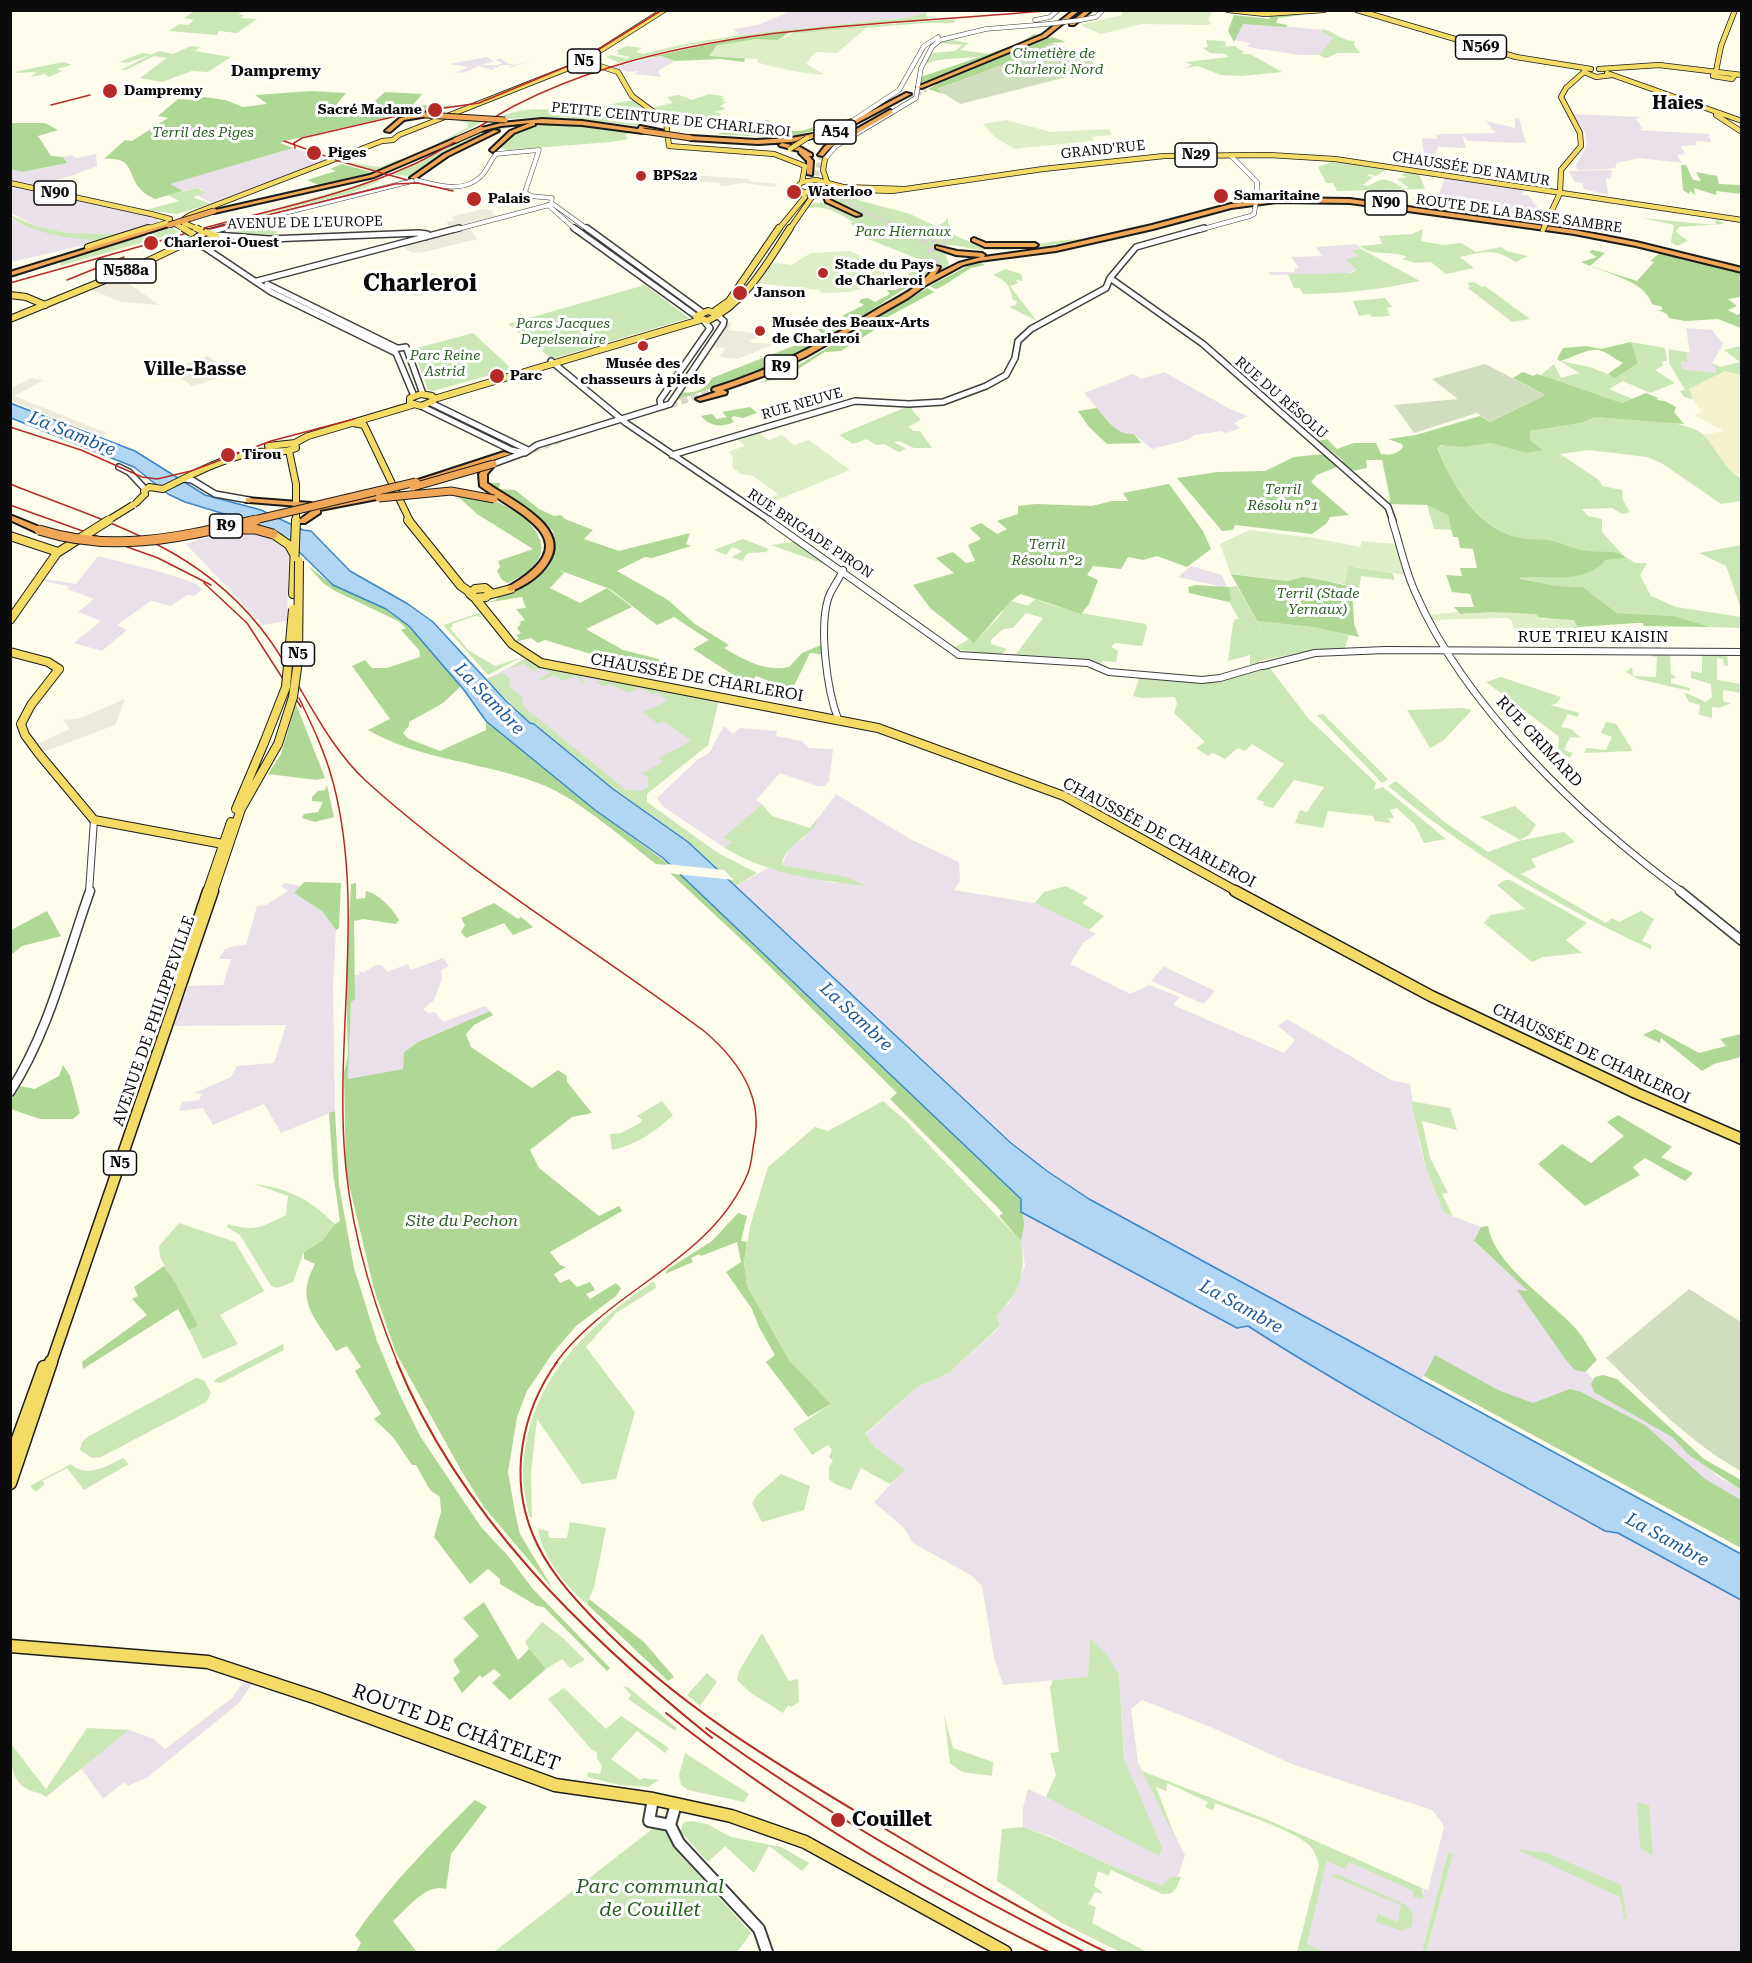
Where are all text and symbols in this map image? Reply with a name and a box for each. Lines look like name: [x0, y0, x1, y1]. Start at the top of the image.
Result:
road number: N569: [1456, 35, 1506, 59]
park label: Cimetière de Charleroi Nord: [1005, 46, 1103, 78]
road number: N5: [568, 49, 600, 73]
district label: Dampremy: [231, 61, 321, 81]
marker: Dampremy: [101, 82, 119, 100]
place label: Dampremy: [124, 83, 203, 99]
district label: Haies: [1652, 93, 1704, 115]
street label: PETITE CEINTURE DE CHARLEROI: [550, 99, 792, 141]
marker: Sacré Madame: [426, 101, 444, 119]
place label: Sacré Madame: [318, 102, 422, 118]
road number: A54: [814, 120, 856, 144]
park label: Terril des Piges: [152, 125, 254, 141]
street label: GRAND'RUE: [1060, 137, 1146, 163]
road number: N29: [1175, 143, 1217, 167]
marker: Piges: [305, 144, 323, 162]
place label: Piges: [328, 145, 366, 161]
street label: CHAUSSÉE DE NAMUR: [1391, 148, 1551, 190]
place label: BPS22: [653, 168, 697, 184]
marker: BPS22: [634, 169, 648, 183]
road number: N90: [34, 181, 76, 205]
marker: Waterloo: [785, 183, 803, 201]
place label: Waterloo: [808, 184, 873, 200]
marker: Samaritaine: [1212, 187, 1230, 205]
place label: Samaritaine: [1234, 188, 1320, 204]
marker: Palais: [465, 190, 483, 208]
place label: Palais: [488, 191, 530, 207]
road number: N90: [1365, 191, 1407, 215]
street label: ROUTE DE LA BASSE SAMBRE: [1415, 191, 1623, 237]
street label: AVENUE DE L'EUROPE: [227, 213, 383, 233]
park label: Parc Hiernaux: [855, 224, 951, 240]
marker: Charleroi-Ouest: [142, 234, 160, 252]
place label: Charleroi-Ouest: [164, 235, 279, 251]
place label: Stade du Pays de Charleroi: [835, 257, 934, 290]
road number: N588a: [96, 259, 156, 283]
marker: Stade du Pays de Charleroi: [816, 266, 830, 280]
district label: Charleroi: [363, 270, 477, 298]
marker: Janson: [731, 284, 749, 302]
place label: Janson: [754, 285, 805, 301]
place label: Musée des Beaux-Arts de Charleroi: [772, 315, 930, 348]
park label: Parcs Jacques Depelsenaire: [516, 316, 610, 348]
marker: Musée des Beaux-Arts de Charleroi: [753, 324, 767, 338]
marker: Musée des chasseurs à pieds: [636, 339, 650, 353]
park label: Parc Reine Astrid: [410, 348, 480, 380]
street label: RUE DU RÉSOLU: [1231, 353, 1331, 443]
road number: R9: [764, 355, 798, 379]
place label: Musée des chasseurs à pieds: [580, 356, 706, 388]
district label: Ville-Basse: [144, 359, 246, 381]
marker: Parc: [488, 367, 506, 385]
place label: Parc: [510, 368, 542, 384]
street label: RUE NEUVE: [760, 384, 844, 424]
water label: La Sambre: [26, 407, 118, 461]
marker: Tirou: [219, 446, 237, 464]
place label: Tirou: [242, 447, 281, 463]
park label: Terril Résolu n°1: [1248, 482, 1318, 514]
street label: RUE BRIGADE PIRON: [744, 486, 876, 582]
road number: R9: [210, 514, 242, 538]
park label: Terril Résolu n°2: [1012, 537, 1082, 570]
park label: Terril (Stade Yernaux): [1277, 586, 1359, 618]
street label: RUE TRIEU KAISIN: [1518, 627, 1668, 647]
road number: N5: [282, 642, 314, 666]
street label: CHAUSSÉE DE CHARLEROI: [589, 650, 805, 706]
water label: La Sambre: [449, 659, 529, 739]
street label: RUE GRIMARD: [1492, 693, 1586, 791]
street label: CHAUSSÉE DE CHARLEROI: [1059, 774, 1259, 892]
street label: AVENUE DE PHILIPPEVILLE: [109, 913, 199, 1129]
water label: La Sambre: [815, 978, 897, 1056]
street label: CHAUSSÉE DE CHARLEROI: [1489, 1000, 1693, 1108]
road number: N5: [104, 1151, 136, 1175]
park label: Site du Pechon: [406, 1211, 518, 1231]
water label: La Sambre: [1196, 1275, 1286, 1339]
water label: La Sambre: [1622, 1508, 1712, 1572]
street label: ROUTE DE CHÂTELET: [349, 1679, 563, 1777]
place label: Couillet: [852, 1808, 932, 1832]
marker: Couillet: [829, 1811, 847, 1829]
park label: Parc communal de Couillet: [576, 1875, 724, 1922]

